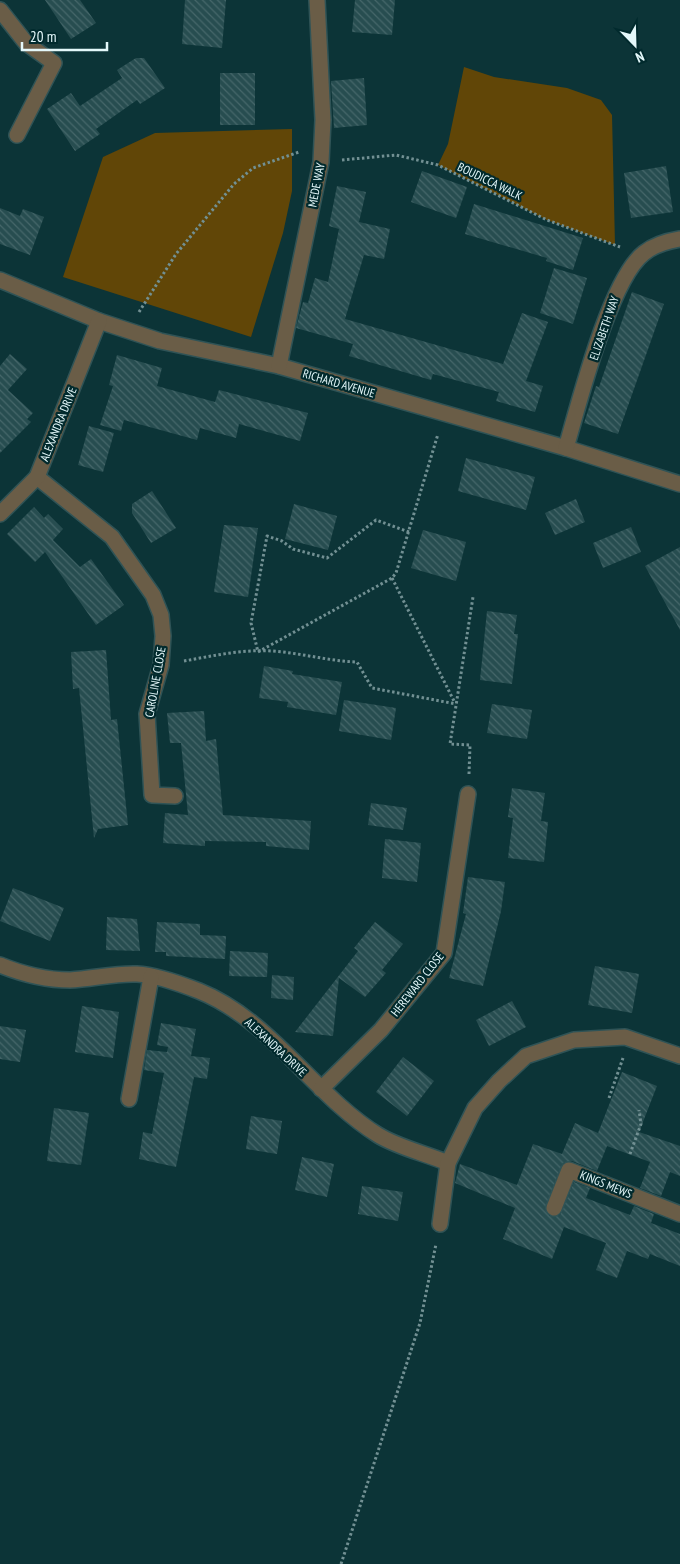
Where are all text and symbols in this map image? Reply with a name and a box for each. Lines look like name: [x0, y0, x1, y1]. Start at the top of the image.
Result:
scale bar: [22, 20, 108, 52]
north arrow: [610, 20, 660, 70]
text: 20 m: [30, 27, 56, 46]
text: N: [633, 47, 647, 67]
street label: BOUDICCA WALK: [455, 159, 525, 203]
street label: MEDE WAY: [304, 161, 328, 208]
street label: ELIZABETH WAY: [586, 293, 622, 362]
street label: RICHARD AVENUE: [301, 366, 377, 400]
street label: ALEXANDRA DRIVE: [36, 385, 80, 463]
street label: CAROLINE CLOSE: [141, 645, 169, 719]
street label: HEREWARD CLOSE: [387, 949, 447, 1019]
street label: ALEXANDRA DRIVE: [242, 1015, 310, 1079]
street label: KINGS MEWS: [578, 1167, 634, 1201]

